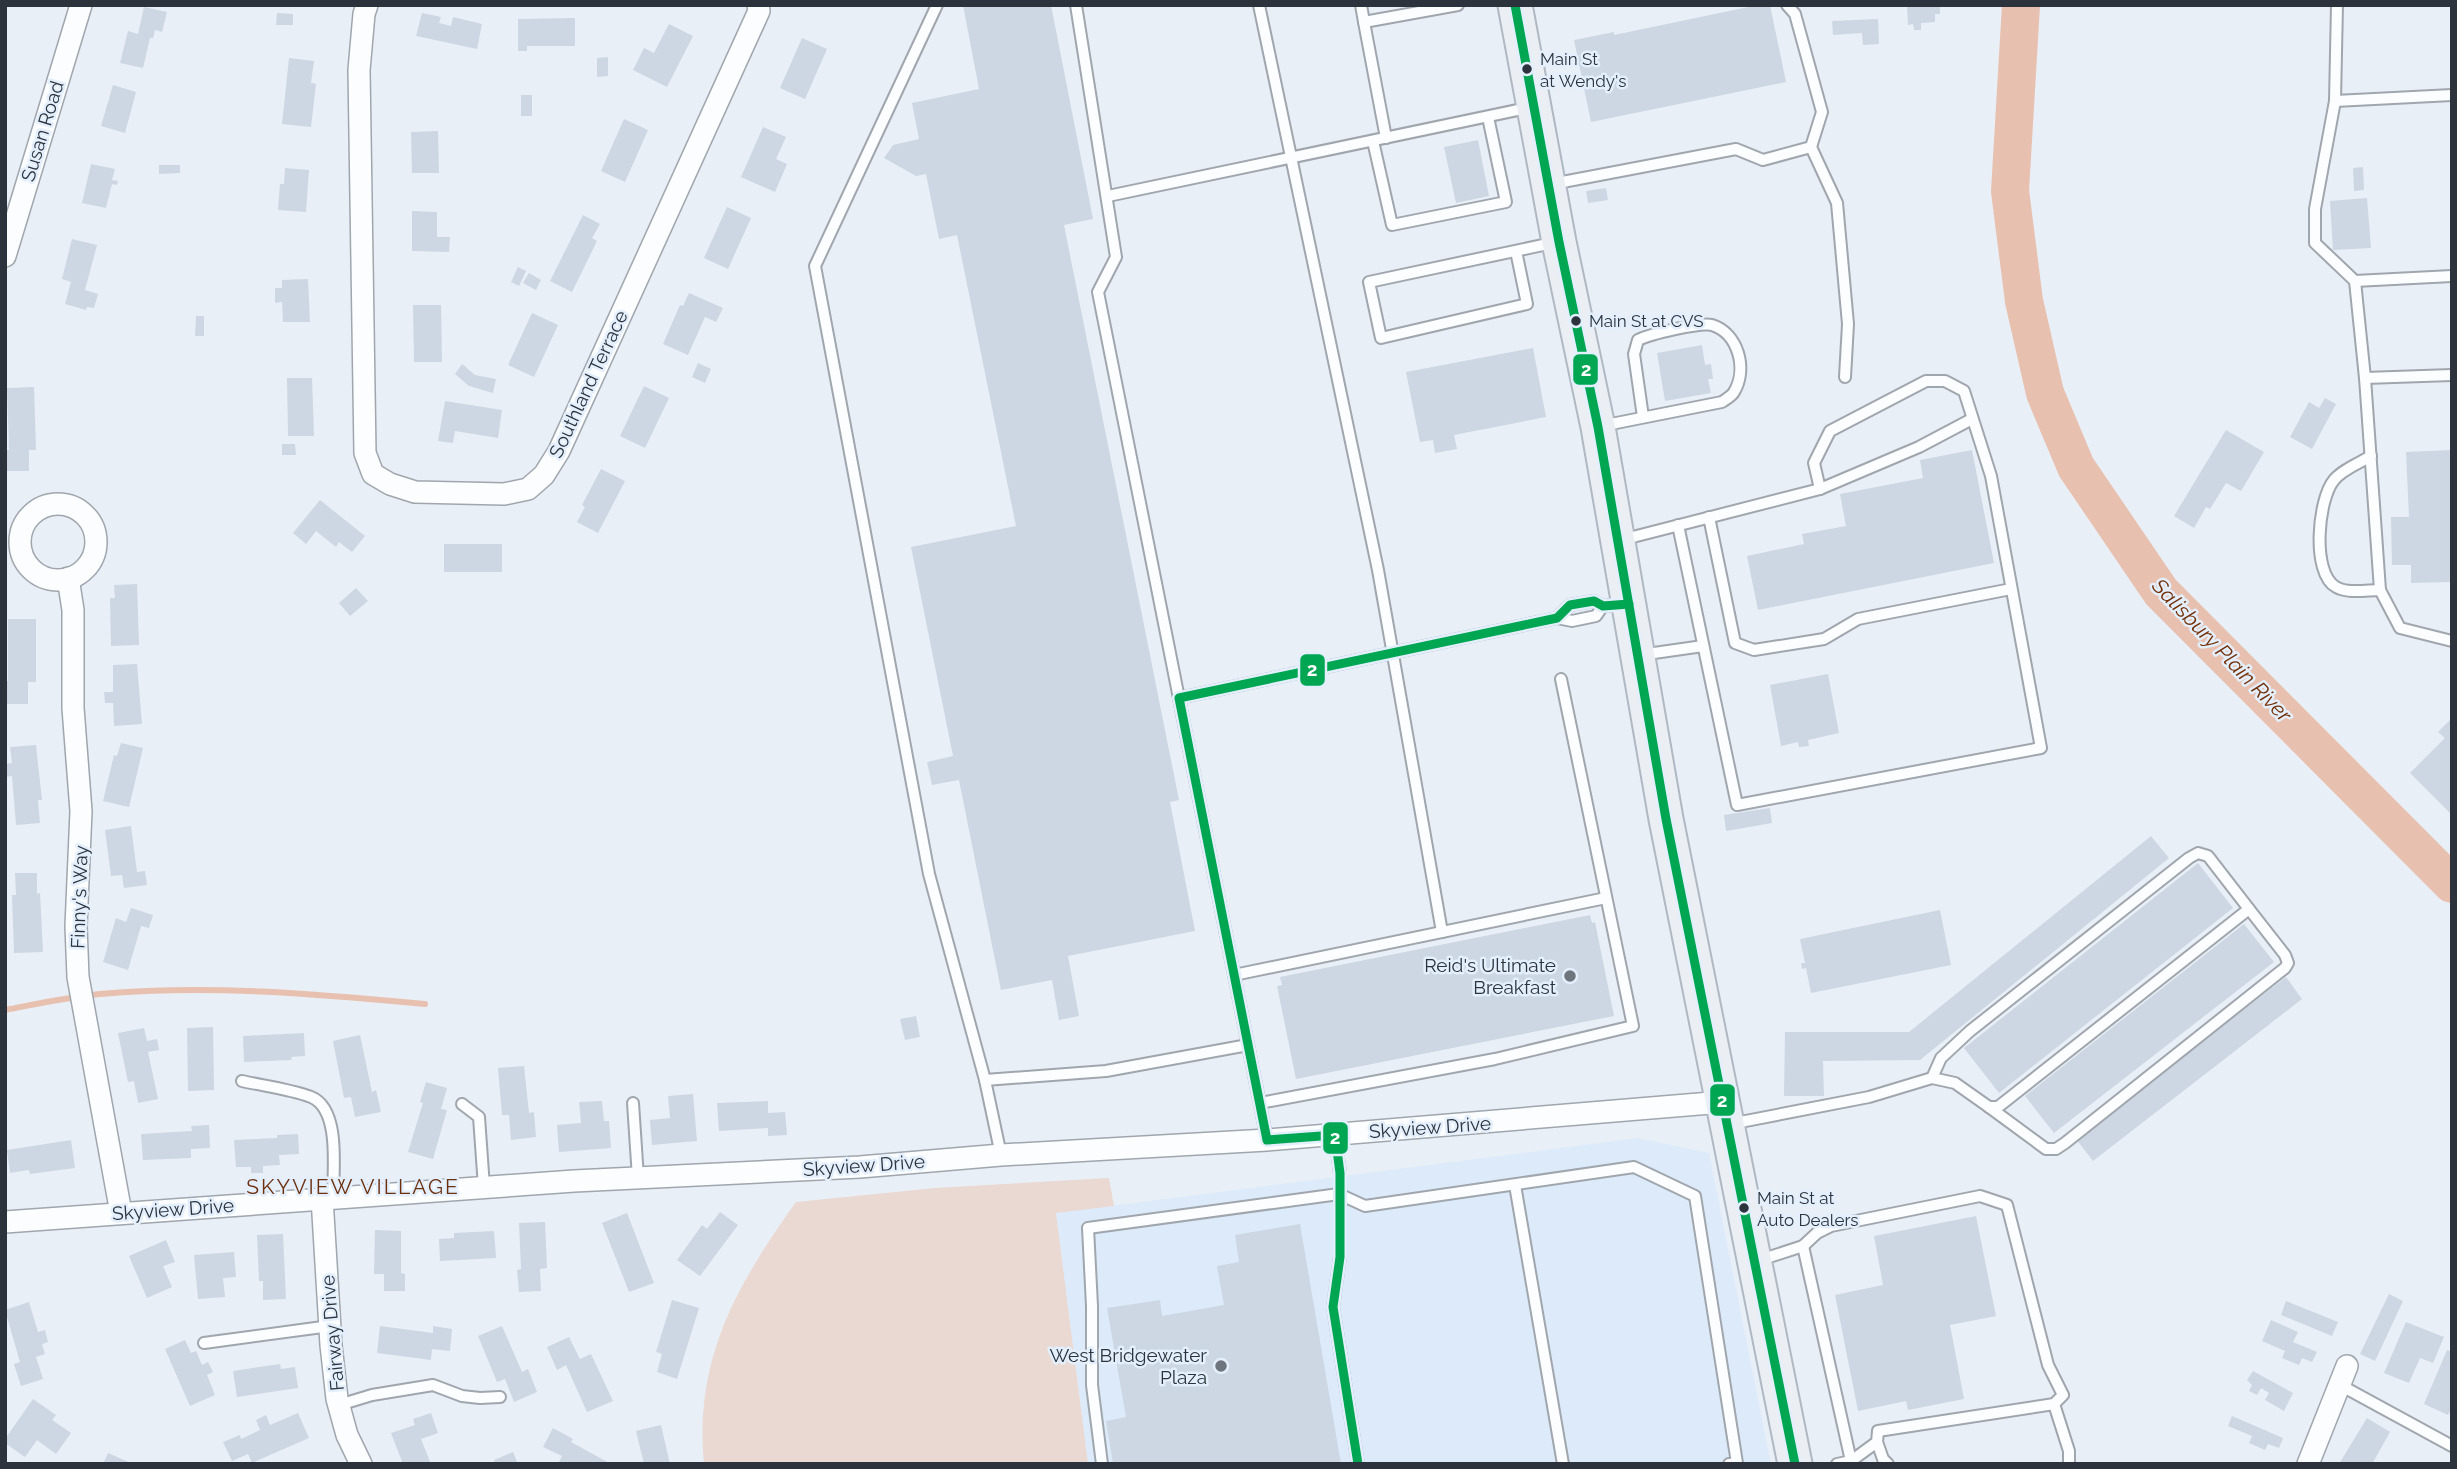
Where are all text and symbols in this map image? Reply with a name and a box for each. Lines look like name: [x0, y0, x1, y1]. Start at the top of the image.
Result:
place label: Main St at Wendy's: [1540, 49, 1626, 91]
marker: Main St at Wendy's: [1520, 62, 1534, 76]
street label: Susan Road: [16, 78, 68, 184]
street label: Southland Terrace: [544, 307, 632, 461]
place label: Main St at CVS: [1589, 311, 1703, 331]
marker: Main St at CVS: [1569, 314, 1583, 328]
line badge: 2: [1572, 353, 1599, 386]
text: 2: [1581, 358, 1591, 380]
water label: Salisbury Plain River: [2146, 572, 2297, 727]
line badge: 2: [1299, 653, 1326, 687]
text: 2: [1307, 658, 1317, 680]
street label: Finny's Way: [66, 845, 92, 949]
place label: Reid's Ultimate Breakfast: [1424, 954, 1557, 998]
marker: Reid's Ultimate Breakfast: [1562, 968, 1578, 984]
line badge: 2: [1709, 1083, 1736, 1117]
text: 2: [1717, 1089, 1727, 1111]
street label: Skyview Drive: [1368, 1112, 1492, 1142]
line badge: 2: [1322, 1121, 1349, 1155]
text: 2: [1330, 1126, 1340, 1148]
street label: Skyview Drive: [802, 1150, 926, 1180]
district label: SKYVIEW VILLAGE: [246, 1174, 460, 1199]
place label: Main St at Auto Dealers: [1757, 1188, 1859, 1230]
street label: Skyview Drive: [111, 1194, 235, 1224]
marker: Main St at Auto Dealers: [1737, 1201, 1751, 1215]
street label: Fairway Drive: [316, 1274, 348, 1392]
place label: West Bridgewater Plaza: [1049, 1344, 1207, 1388]
marker: West Bridgewater Plaza: [1213, 1358, 1229, 1374]

